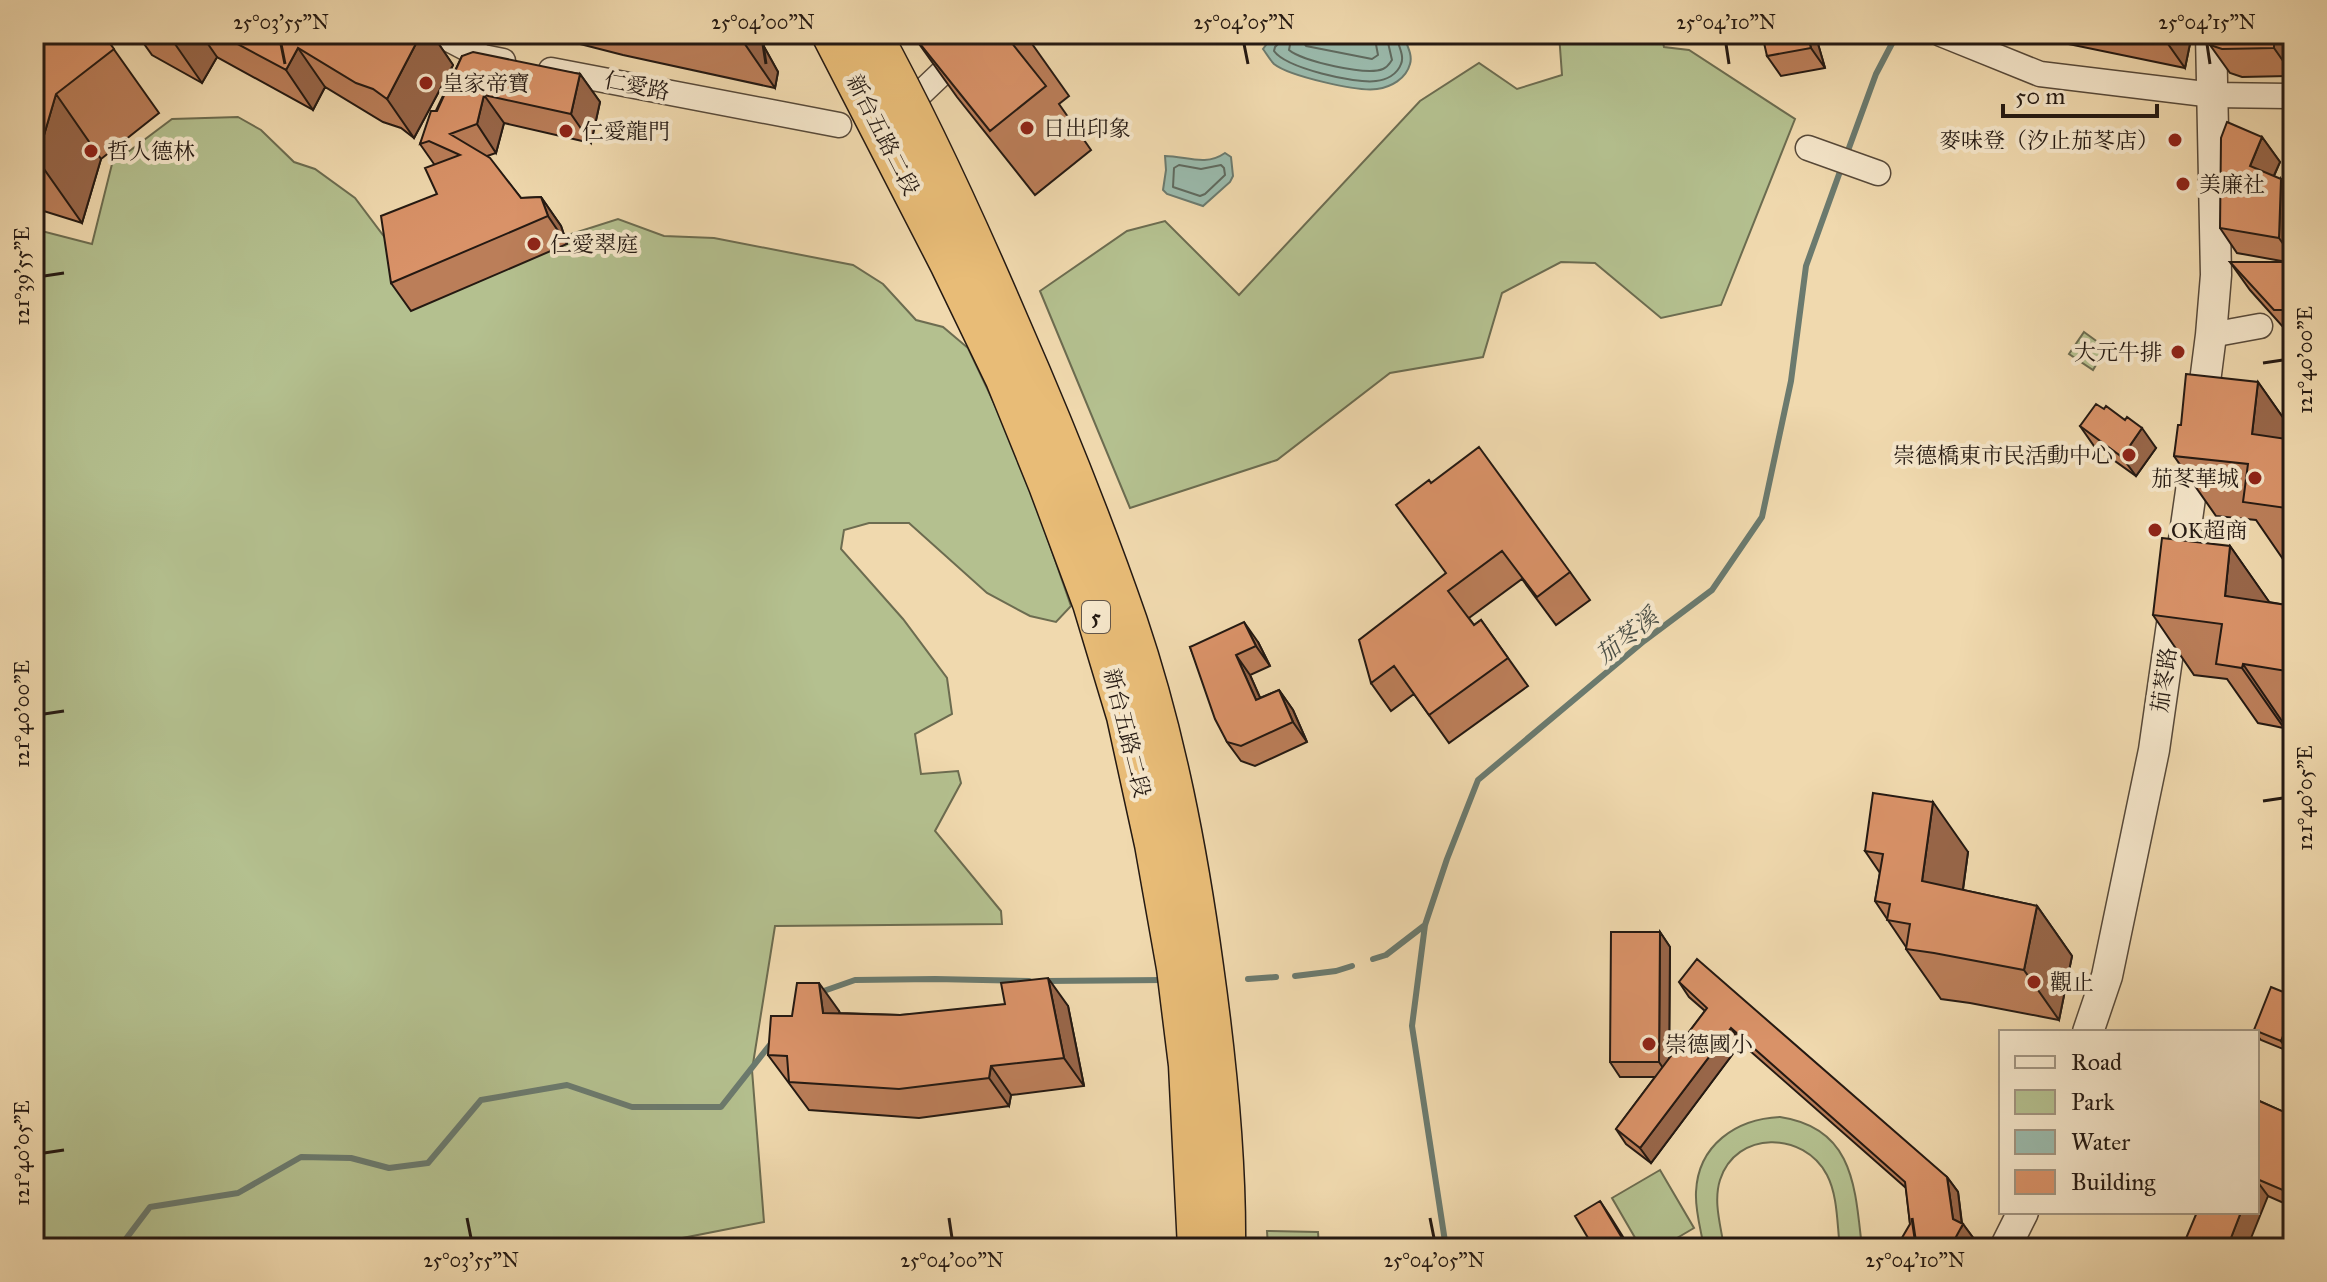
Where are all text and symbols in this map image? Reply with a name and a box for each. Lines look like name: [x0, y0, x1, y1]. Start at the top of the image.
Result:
text: 25°03'55"N: [233, 10, 329, 34]
text: 25°04'00"N: [711, 10, 815, 34]
text: 25°04'05"N: [1193, 10, 1295, 34]
text: 25°04'10"N: [1676, 10, 1776, 34]
text: 25°04'15"N: [2158, 10, 2256, 34]
street label: 仁愛路: [602, 66, 672, 106]
scale bar: [2003, 68, 2157, 118]
place label: 皇家帝寶: [442, 70, 530, 97]
street label: 新台五路二段: [841, 70, 925, 200]
marker: 皇家帝寶: [417, 74, 435, 92]
text: 50 m: [2015, 81, 2065, 111]
place label: 日出印象: [1043, 115, 1131, 142]
place label: 仁愛龍門: [582, 118, 670, 145]
marker: 日出印象: [1018, 119, 1036, 137]
marker: 仁愛龍門: [557, 122, 575, 140]
place label: 麥味登（汐止茄苳店）: [1939, 127, 2159, 154]
marker: 麥味登（汐止茄苳店）: [2166, 131, 2184, 149]
place label: 哲人德林: [107, 138, 195, 165]
marker: 哲人德林: [82, 142, 100, 160]
place label: 美廉社: [2199, 171, 2265, 198]
marker: 美廉社: [2174, 175, 2192, 193]
text: 121°39'55"E: [10, 227, 34, 325]
place label: 仁愛翠庭: [550, 231, 638, 258]
marker: 仁愛翠庭: [525, 235, 543, 253]
text: 121°40'00"E: [2293, 306, 2317, 414]
place label: 大元牛排: [2074, 339, 2162, 366]
marker: 大元牛排: [2169, 343, 2187, 361]
place label: 崇德橋東市民活動中心: [1893, 442, 2113, 469]
marker: 崇德橋東市民活動中心: [2120, 446, 2138, 464]
place label: 茄苳華城: [2151, 465, 2239, 492]
marker: 茄苳華城: [2246, 469, 2264, 487]
place label: OK超商: [2171, 517, 2247, 544]
marker: OK超商: [2146, 521, 2164, 539]
water label: 茄苳溪: [1590, 600, 1667, 670]
road number: 5: [1082, 601, 1110, 633]
street label: 茄苳路: [2146, 645, 2182, 715]
text: 121°40'00"E: [10, 660, 34, 768]
street label: 新台五路二段: [1098, 666, 1156, 800]
text: 121°40'05"E: [2293, 745, 2317, 851]
place label: 觀止: [2050, 969, 2094, 996]
marker: 觀止: [2025, 973, 2043, 991]
legend: [1999, 1030, 2259, 1214]
place label: 崇德國小: [1665, 1031, 1753, 1058]
marker: 崇德國小: [1640, 1035, 1658, 1053]
text: Road: [2071, 1047, 2122, 1077]
text: Park: [2071, 1087, 2115, 1117]
text: 121°40'05"E: [10, 1100, 34, 1206]
text: Water: [2071, 1127, 2130, 1157]
text: Building: [2071, 1167, 2156, 1197]
text: 25°03'55"N: [423, 1248, 519, 1272]
text: 25°04'00"N: [900, 1248, 1004, 1272]
text: 25°04'05"N: [1383, 1248, 1485, 1272]
text: 25°04'10"N: [1865, 1248, 1965, 1272]

